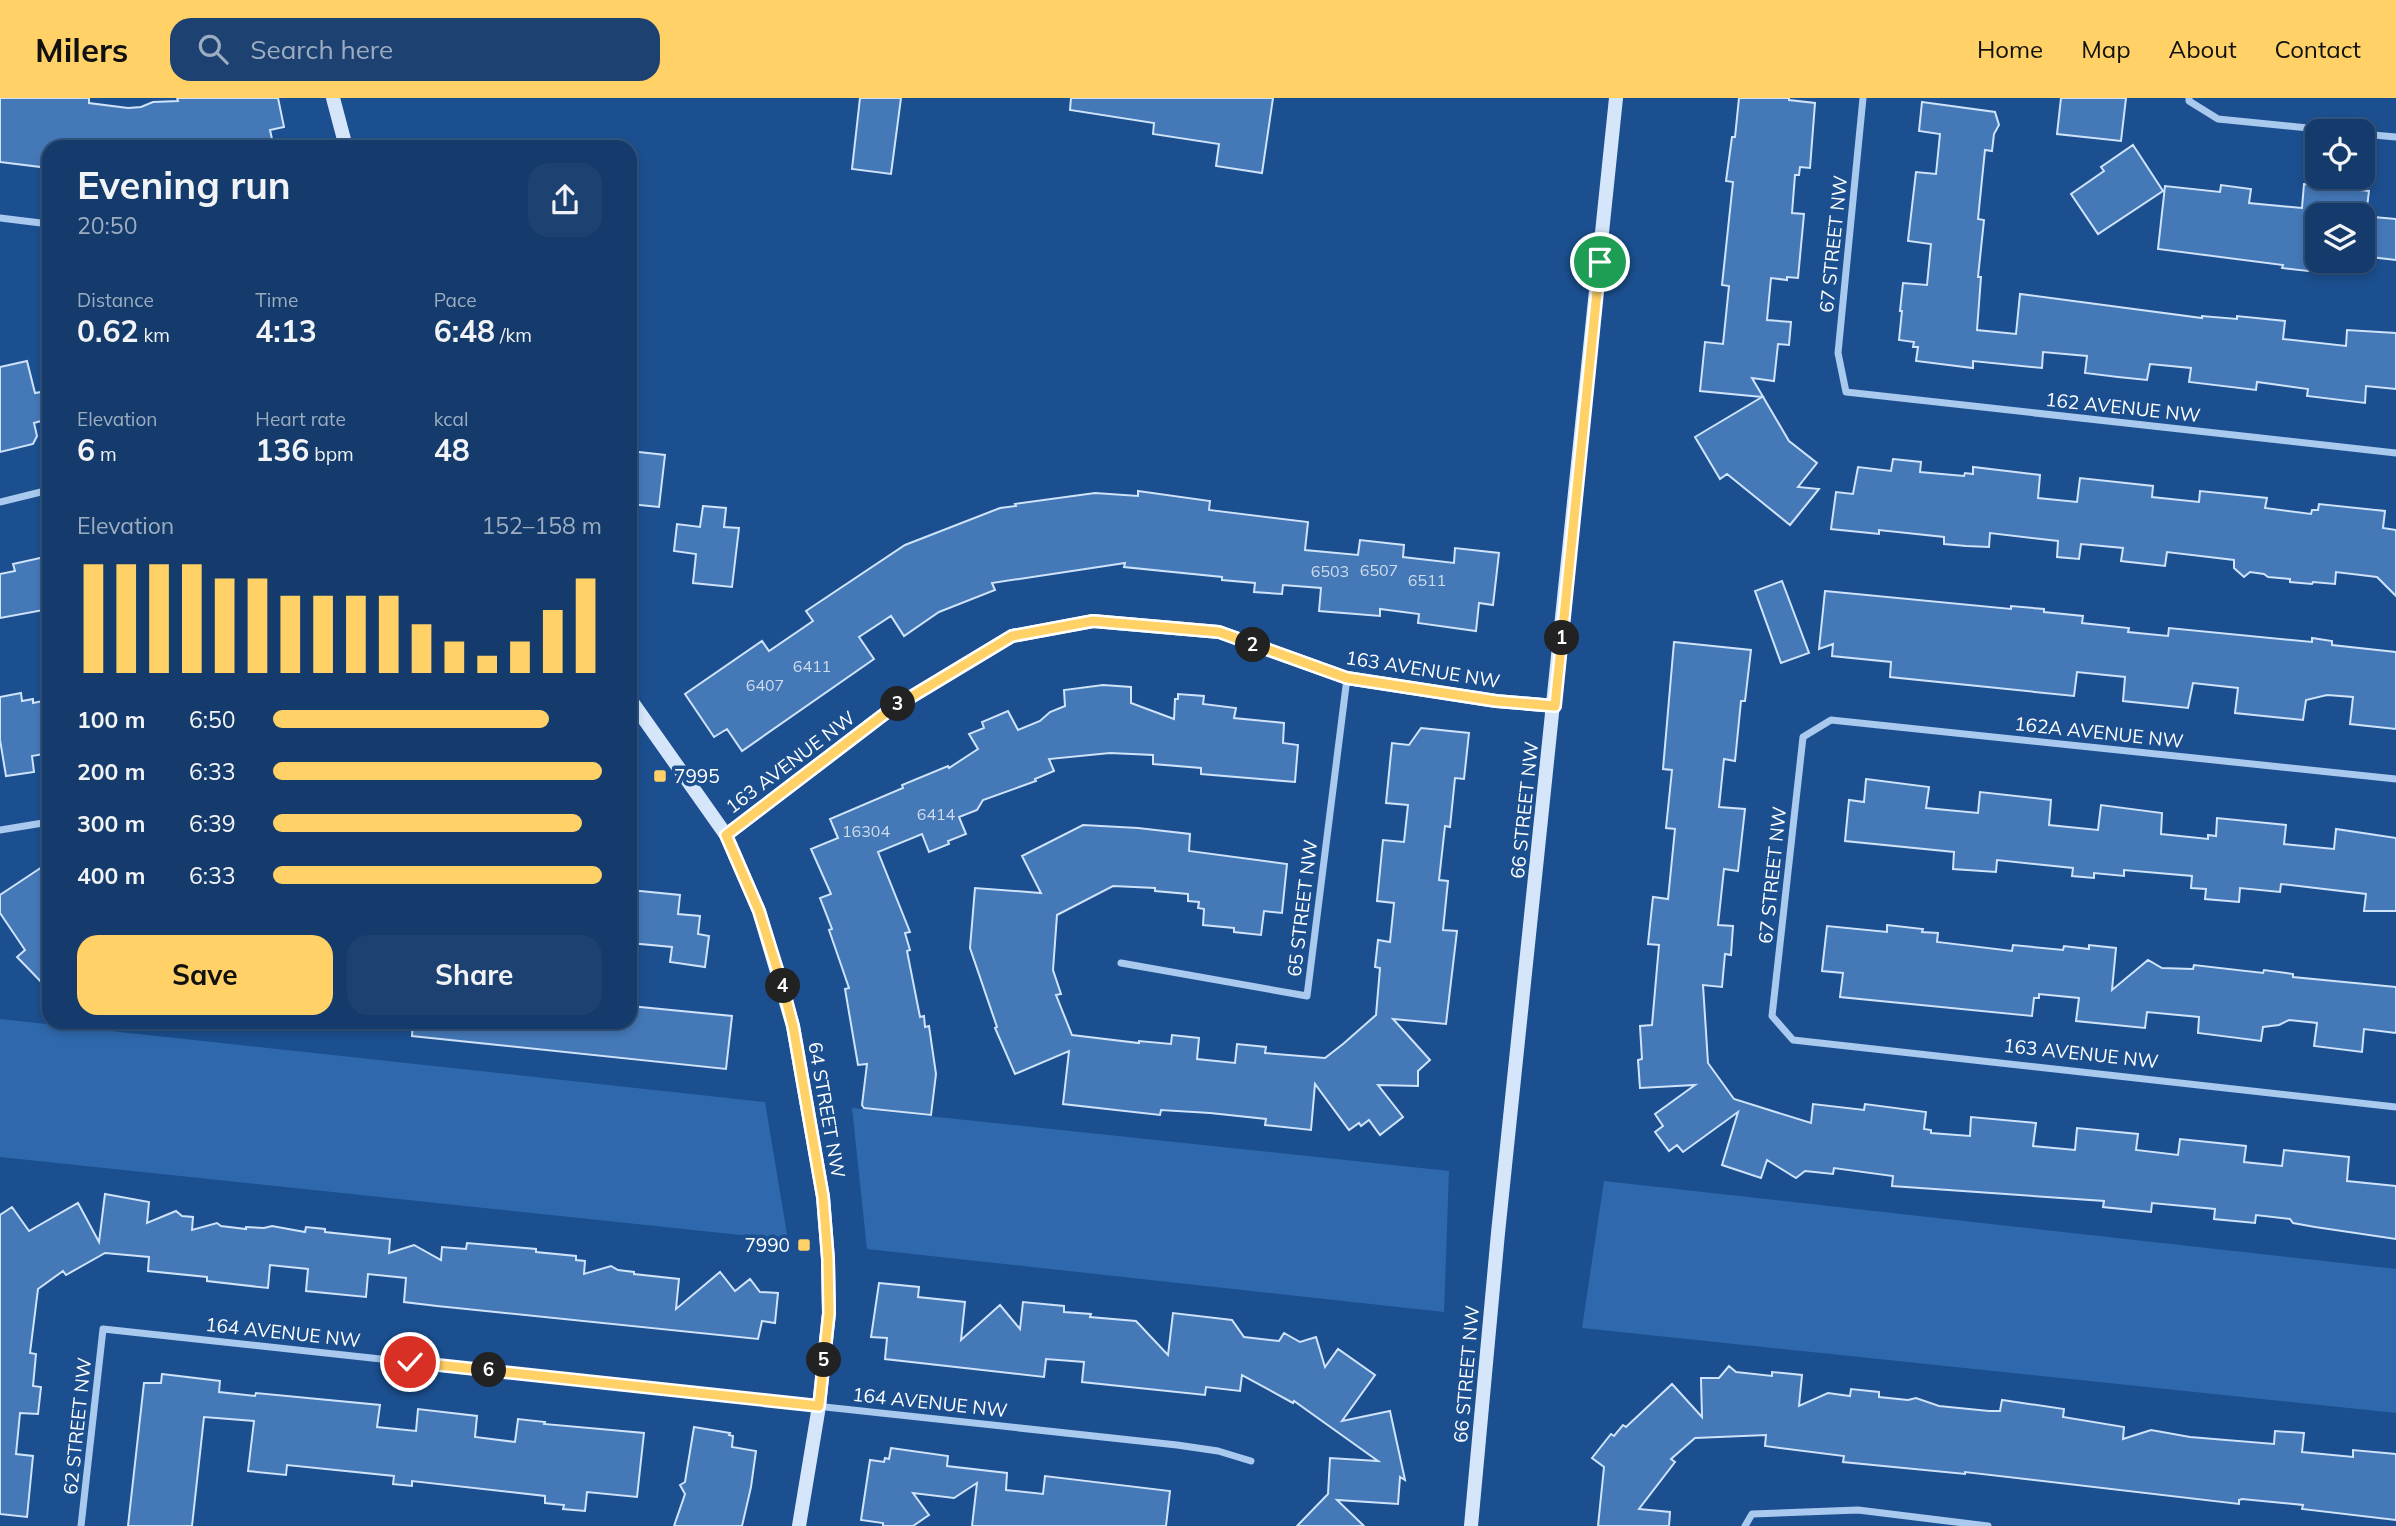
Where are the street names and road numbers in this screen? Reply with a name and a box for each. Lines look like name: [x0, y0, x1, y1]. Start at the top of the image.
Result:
street label: 67 STREET NW: [1814, 174, 1852, 314]
street label: 162 AVENUE NW: [2044, 387, 2202, 427]
street label: 163 AVENUE NW: [1344, 645, 1502, 693]
street label: 163 AVENUE NW: [720, 705, 860, 819]
street label: 162A AVENUE NW: [2013, 711, 2185, 753]
street label: 66 STREET NW: [1505, 740, 1543, 880]
street label: 67 STREET NW: [1753, 805, 1791, 945]
street label: 65 STREET NW: [1282, 838, 1322, 978]
street label: 163 AVENUE NW: [2002, 1033, 2160, 1073]
street label: 64 STREET NW: [803, 1040, 851, 1180]
street label: 66 STREET NW: [1448, 1304, 1484, 1444]
street label: 164 AVENUE NW: [204, 1312, 362, 1352]
street label: 62 STREET NW: [58, 1356, 96, 1496]
street label: 164 AVENUE NW: [851, 1382, 1009, 1422]

